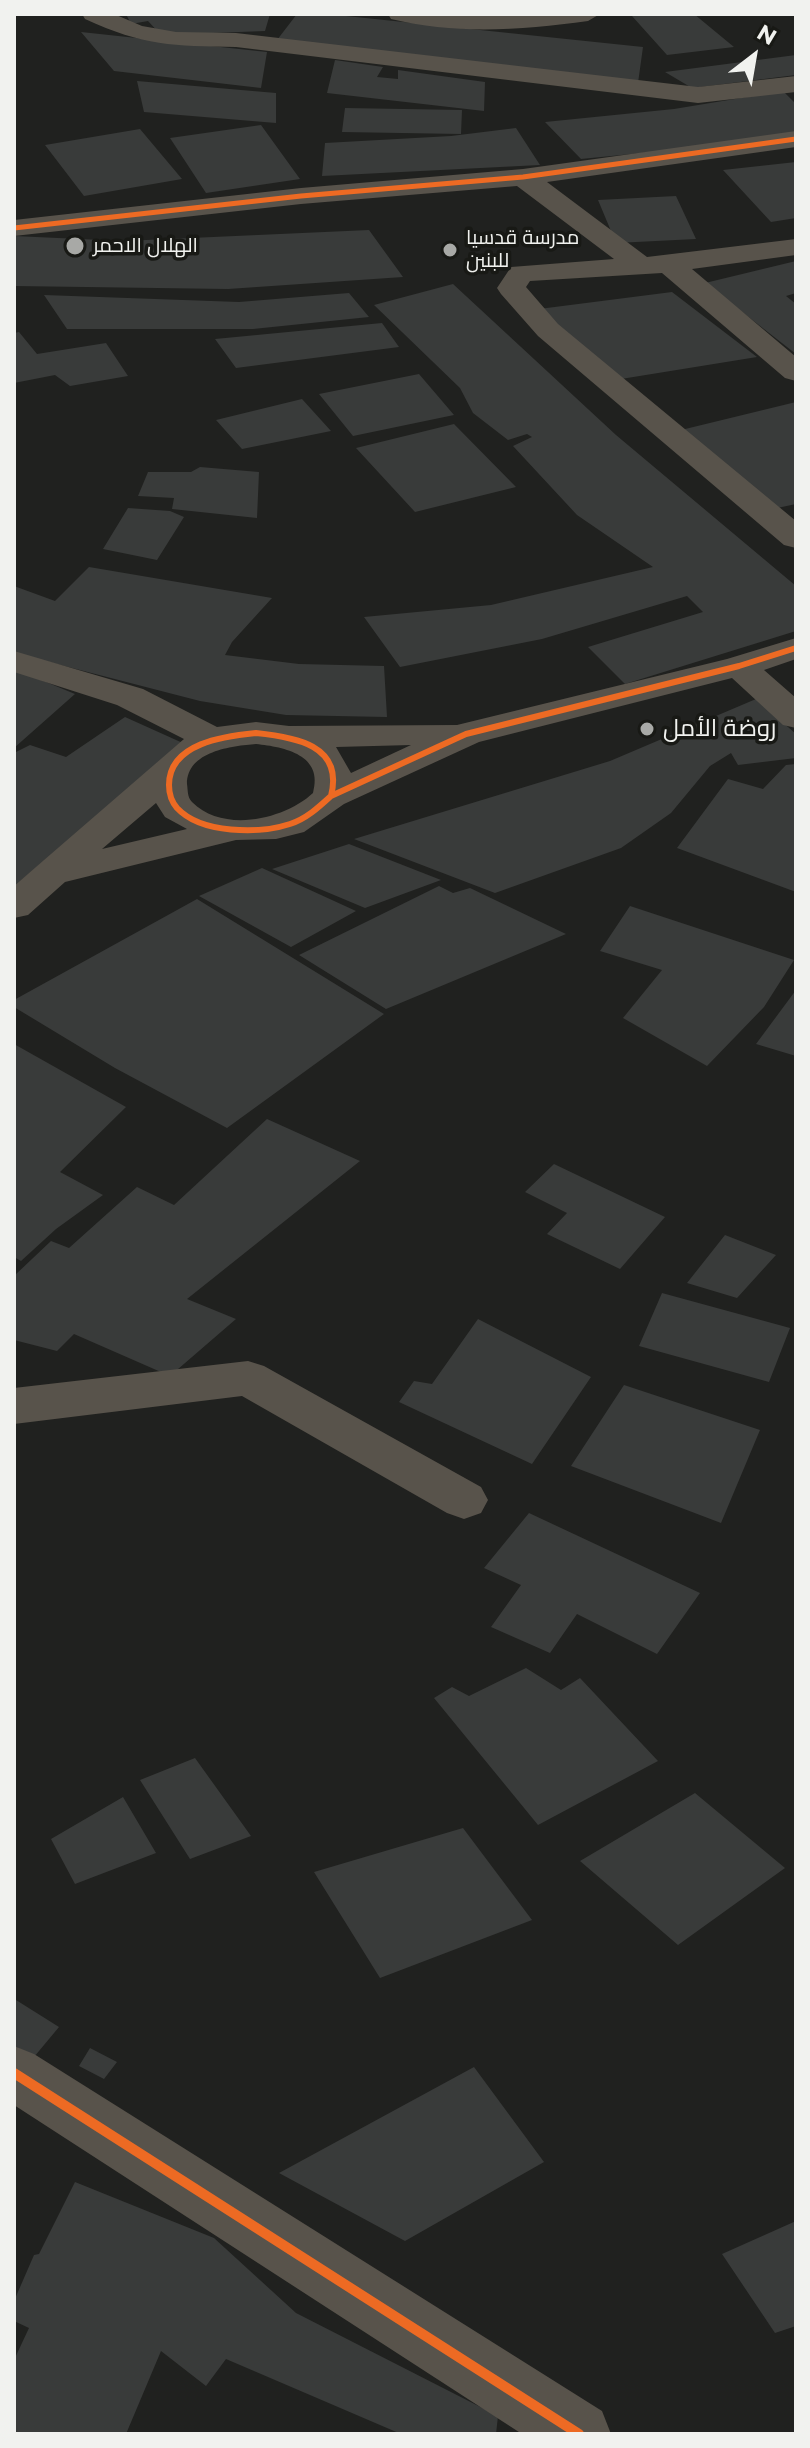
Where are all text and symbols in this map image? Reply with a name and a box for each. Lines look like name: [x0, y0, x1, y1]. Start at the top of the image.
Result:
north arrow: [714, 16, 794, 96]
text: N: [752, 19, 781, 51]
place label: مدرسة قدسيا للبنين: [466, 226, 579, 273]
place label: الهلال الاحمر: [93, 234, 198, 258]
marker: الهلال الاحمر: [64, 235, 86, 257]
marker: مدرسة قدسيا للبنين: [441, 241, 459, 259]
place label: روضة الأمل: [663, 715, 776, 743]
marker: روضة الأمل: [638, 720, 656, 738]

